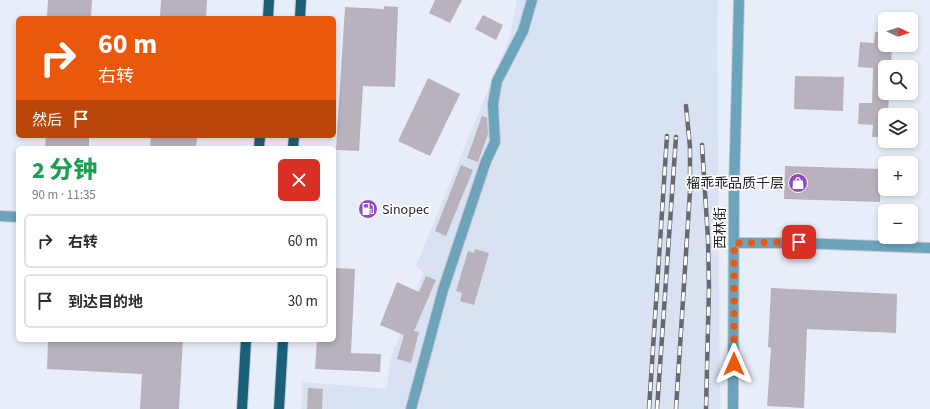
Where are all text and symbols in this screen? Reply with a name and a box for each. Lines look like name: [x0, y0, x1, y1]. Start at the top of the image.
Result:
north arrow: [878, 12, 918, 52]
map controls: [878, 12, 918, 244]
text: 60 m: [98, 24, 157, 64]
icon: right: [32, 32, 84, 84]
button: search: [878, 60, 918, 100]
text: 右转: [98, 64, 134, 89]
icon: arrive: [70, 108, 92, 130]
button: layers: [878, 108, 918, 148]
text: 然后: [32, 110, 62, 131]
text: 2 分钟: [32, 153, 98, 188]
button: +: [878, 156, 918, 196]
button: close: [278, 159, 320, 201]
shop icon: 榴乖乖品质千层: [787, 172, 809, 194]
place label: 榴乖乖品质千层: [686, 174, 784, 194]
text: 90 m · 11:35: [32, 186, 96, 204]
fuel station icon: Sinopec: [357, 198, 379, 220]
place label: Sinopec: [382, 200, 430, 220]
button: −: [878, 204, 918, 244]
street label: 西林街: [711, 207, 731, 249]
pin: [782, 225, 816, 259]
icon: right: [34, 230, 56, 252]
text: 60 m: [288, 231, 318, 252]
icon: arrive: [788, 231, 810, 253]
text: 右转: [68, 232, 98, 253]
icon: arrive: [34, 290, 56, 312]
text: 30 m: [288, 291, 318, 312]
text: 到达目的地: [68, 292, 143, 313]
position arrow: [713, 343, 755, 385]

